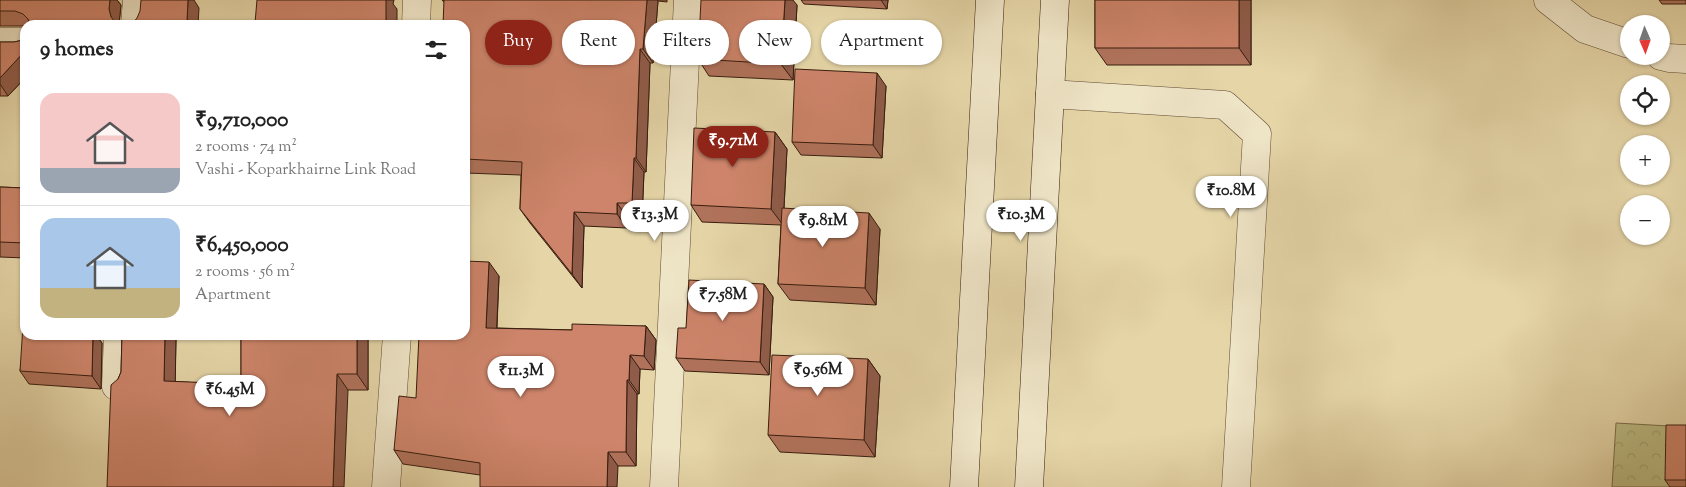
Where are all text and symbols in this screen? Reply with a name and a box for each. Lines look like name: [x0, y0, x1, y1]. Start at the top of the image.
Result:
north arrow: [1620, 15, 1670, 65]
map controls: [1620, 15, 1670, 245]
chip: Buy: [485, 20, 552, 65]
chip: Rent: [562, 20, 635, 65]
chip: Filters: [645, 20, 729, 65]
chip: New: [739, 20, 811, 65]
chip: Apartment: [821, 20, 942, 65]
text: 9 homes: [40, 35, 113, 65]
icon: filters: [422, 36, 450, 64]
button: locate: [1620, 75, 1670, 125]
text: ₹9,710,000: [195, 106, 288, 136]
icon: home: [80, 113, 140, 173]
pin: ₹9.71M: [692, 126, 774, 168]
text: ₹9.71M: [708, 130, 758, 153]
button: +: [1620, 135, 1670, 185]
text: 2 rooms · 74 m²: [195, 136, 297, 159]
text: Vashi - Koparkhairne Link Road: [195, 159, 416, 182]
pin: ₹10.8M: [1190, 176, 1272, 218]
text: ₹10.8M: [1206, 180, 1256, 203]
button: −: [1620, 195, 1670, 245]
pin: ₹13.3M: [614, 200, 696, 242]
pin: ₹10.3M: [980, 200, 1062, 242]
text: ₹13.3M: [632, 204, 678, 227]
text: ₹10.3M: [997, 204, 1045, 227]
pin: ₹9.81M: [782, 206, 864, 248]
text: ₹9.81M: [798, 210, 848, 233]
text: ₹6,450,000: [195, 231, 289, 261]
icon: home: [80, 238, 140, 298]
text: 2 rooms · 56 m²: [195, 261, 295, 284]
pin: ₹7.58M: [682, 280, 764, 322]
text: Apartment: [195, 284, 271, 307]
text: ₹7.58M: [699, 284, 747, 307]
pin: ₹9.56M: [777, 354, 859, 397]
pin: ₹11.3M: [480, 356, 562, 398]
text: ₹9.56M: [793, 359, 843, 382]
text: ₹11.3M: [498, 360, 544, 383]
pin: ₹6.45M: [189, 374, 271, 417]
text: ₹6.45M: [205, 379, 255, 402]

